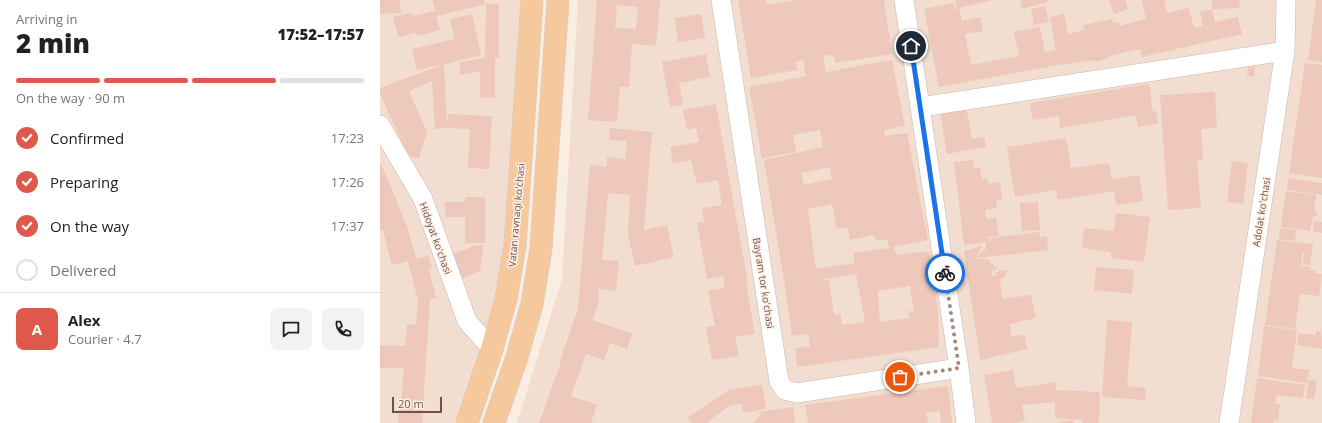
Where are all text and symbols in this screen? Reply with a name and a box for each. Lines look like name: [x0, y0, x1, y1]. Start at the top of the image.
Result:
text: Arriving in: [16, 10, 78, 28]
text: 17:52–17:57: [278, 24, 364, 44]
text: 2 min: [16, 25, 90, 61]
pin: [894, 29, 928, 63]
icon: home: [900, 35, 922, 57]
text: On the way · 90 m: [16, 89, 125, 107]
icon: check: [16, 127, 38, 149]
text: Confirmed: [50, 128, 124, 148]
text: 17:23: [331, 129, 364, 147]
street label: Vatan ravnaqi ko'chasi: [504, 163, 528, 267]
icon: check: [16, 171, 38, 193]
text: Preparing: [50, 172, 118, 192]
text: 17:26: [331, 173, 364, 191]
street label: Adolat koʻchasi: [1249, 176, 1273, 248]
street label: Hidoyat ko'chasi: [416, 200, 456, 276]
icon: check: [16, 215, 38, 237]
text: On the way: [50, 216, 129, 236]
text: 17:37: [331, 217, 364, 235]
street label: Bayram tor koʻchasi: [750, 236, 778, 330]
courier: [925, 253, 965, 293]
text: Delivered: [50, 260, 117, 280]
icon: bike: [934, 262, 956, 284]
button: chat: [270, 308, 312, 350]
button: phone: [322, 308, 364, 350]
text: Alex: [68, 310, 100, 330]
text: A: [32, 319, 42, 339]
text: Courier · 4.7: [68, 330, 142, 348]
pin: [883, 360, 917, 394]
icon: bag: [889, 366, 911, 388]
scale bar: [392, 395, 442, 414]
text: 20 m: [398, 396, 424, 411]

